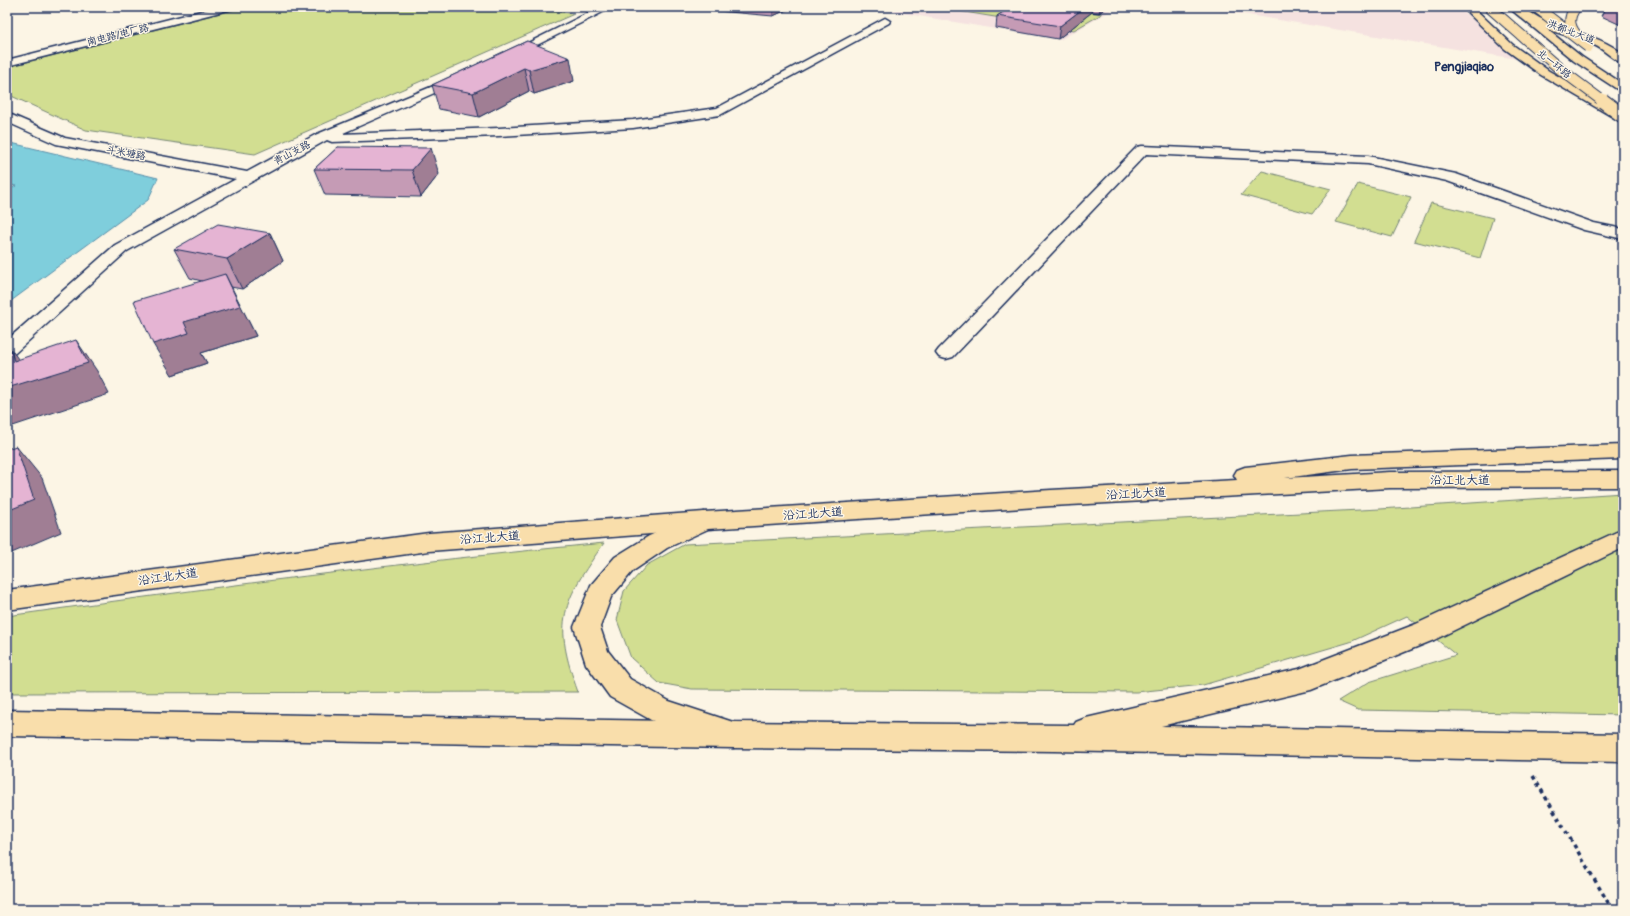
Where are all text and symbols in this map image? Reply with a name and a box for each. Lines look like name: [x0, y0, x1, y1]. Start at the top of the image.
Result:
street label: 洪都北大道: [1546, 17, 1596, 47]
street label: 南电路/电厂路: [86, 21, 150, 49]
street label: 北一环路: [1535, 47, 1573, 81]
district label: Pengjiaqiao: [1434, 59, 1494, 75]
street label: 青山支路: [272, 138, 312, 168]
street label: 斗米塘路: [105, 143, 147, 163]
street label: 沿江北大道: [1430, 473, 1490, 488]
street label: 沿江北大道: [1106, 485, 1166, 503]
street label: 沿江北大道: [783, 504, 843, 524]
street label: 沿江北大道: [460, 528, 520, 548]
street label: 沿江北大道: [137, 565, 199, 589]

